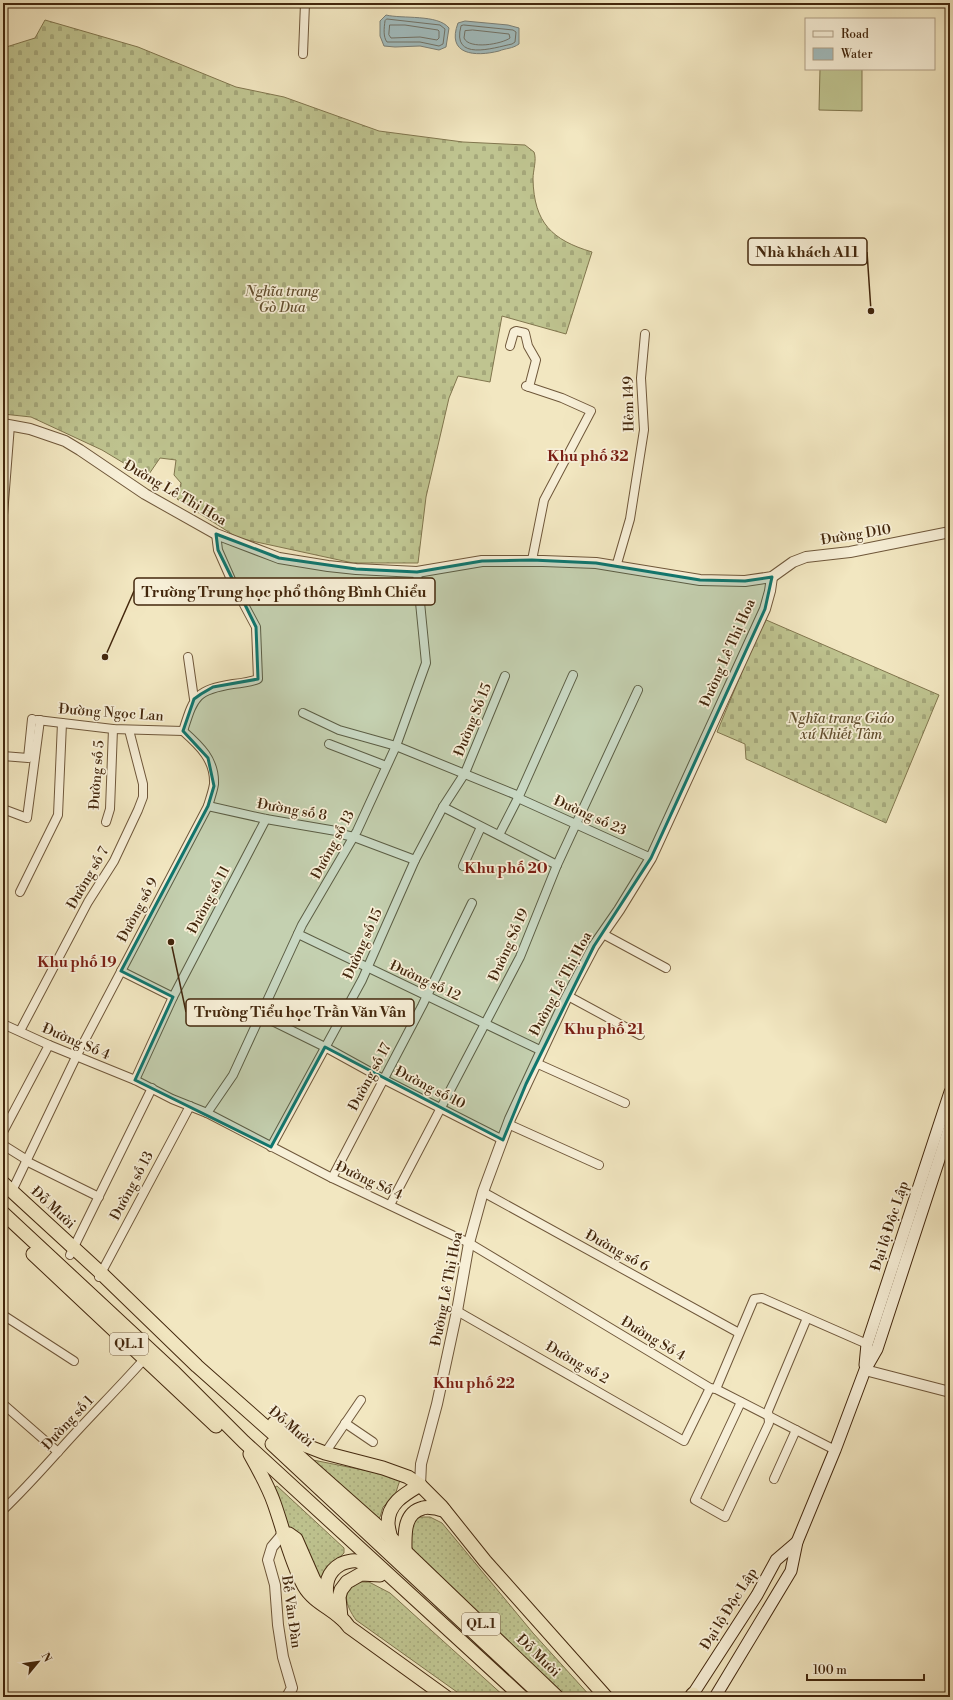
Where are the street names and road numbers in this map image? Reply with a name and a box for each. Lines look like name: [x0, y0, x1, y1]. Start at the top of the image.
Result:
street label: Hẻm 149: [620, 376, 638, 432]
street label: Đường Lê Thị Hoa: [120, 456, 231, 530]
street label: Đường D10: [820, 521, 892, 549]
street label: Đường Lê Thị Hoa: [696, 596, 760, 710]
street label: Đường Số 15: [450, 680, 496, 759]
street label: Đường Ngọc Lan: [58, 700, 165, 726]
street label: Đường số 5: [86, 739, 108, 810]
street label: Đường số 23: [551, 792, 629, 840]
street label: Đường số 8: [256, 795, 328, 825]
street label: Đường số 13: [307, 807, 359, 883]
street label: Đường số 7: [63, 844, 113, 912]
street label: Đường số 11: [184, 863, 234, 937]
street label: Đường số 9: [113, 875, 163, 945]
street label: Đường số 15: [339, 905, 387, 982]
street label: Đường Số 19: [485, 906, 533, 984]
street label: Đường Lê Thị Hoa: [526, 928, 597, 1039]
street label: Đường số 12: [387, 957, 463, 1005]
street label: Đường Số 4: [39, 1020, 113, 1064]
street label: Đường số 17: [345, 1040, 395, 1114]
street label: Đường số 10: [392, 1063, 468, 1113]
street label: Đường số 13: [106, 1148, 158, 1224]
street label: Đường Số 4: [332, 1158, 406, 1204]
street label: Đại lộ Độc Lập: [867, 1179, 913, 1273]
street label: Đỗ Mười: [27, 1183, 79, 1233]
street label: Đường số 6: [582, 1226, 653, 1276]
street label: Đường Lê Thị Hoa: [427, 1229, 467, 1348]
street label: Đường Số 4: [617, 1313, 689, 1365]
road number: QL.1: [110, 1333, 148, 1355]
street label: Đường số 2: [542, 1338, 612, 1388]
street label: Đường số 1: [38, 1392, 98, 1454]
street label: Đỗ Mười: [265, 1402, 318, 1452]
street label: Đại lộ Độc Lập: [697, 1565, 761, 1653]
street label: Bế Văn Đàn: [277, 1573, 305, 1650]
road number: QL.1: [462, 1613, 500, 1635]
street label: Đỗ Mười: [512, 1631, 564, 1682]

